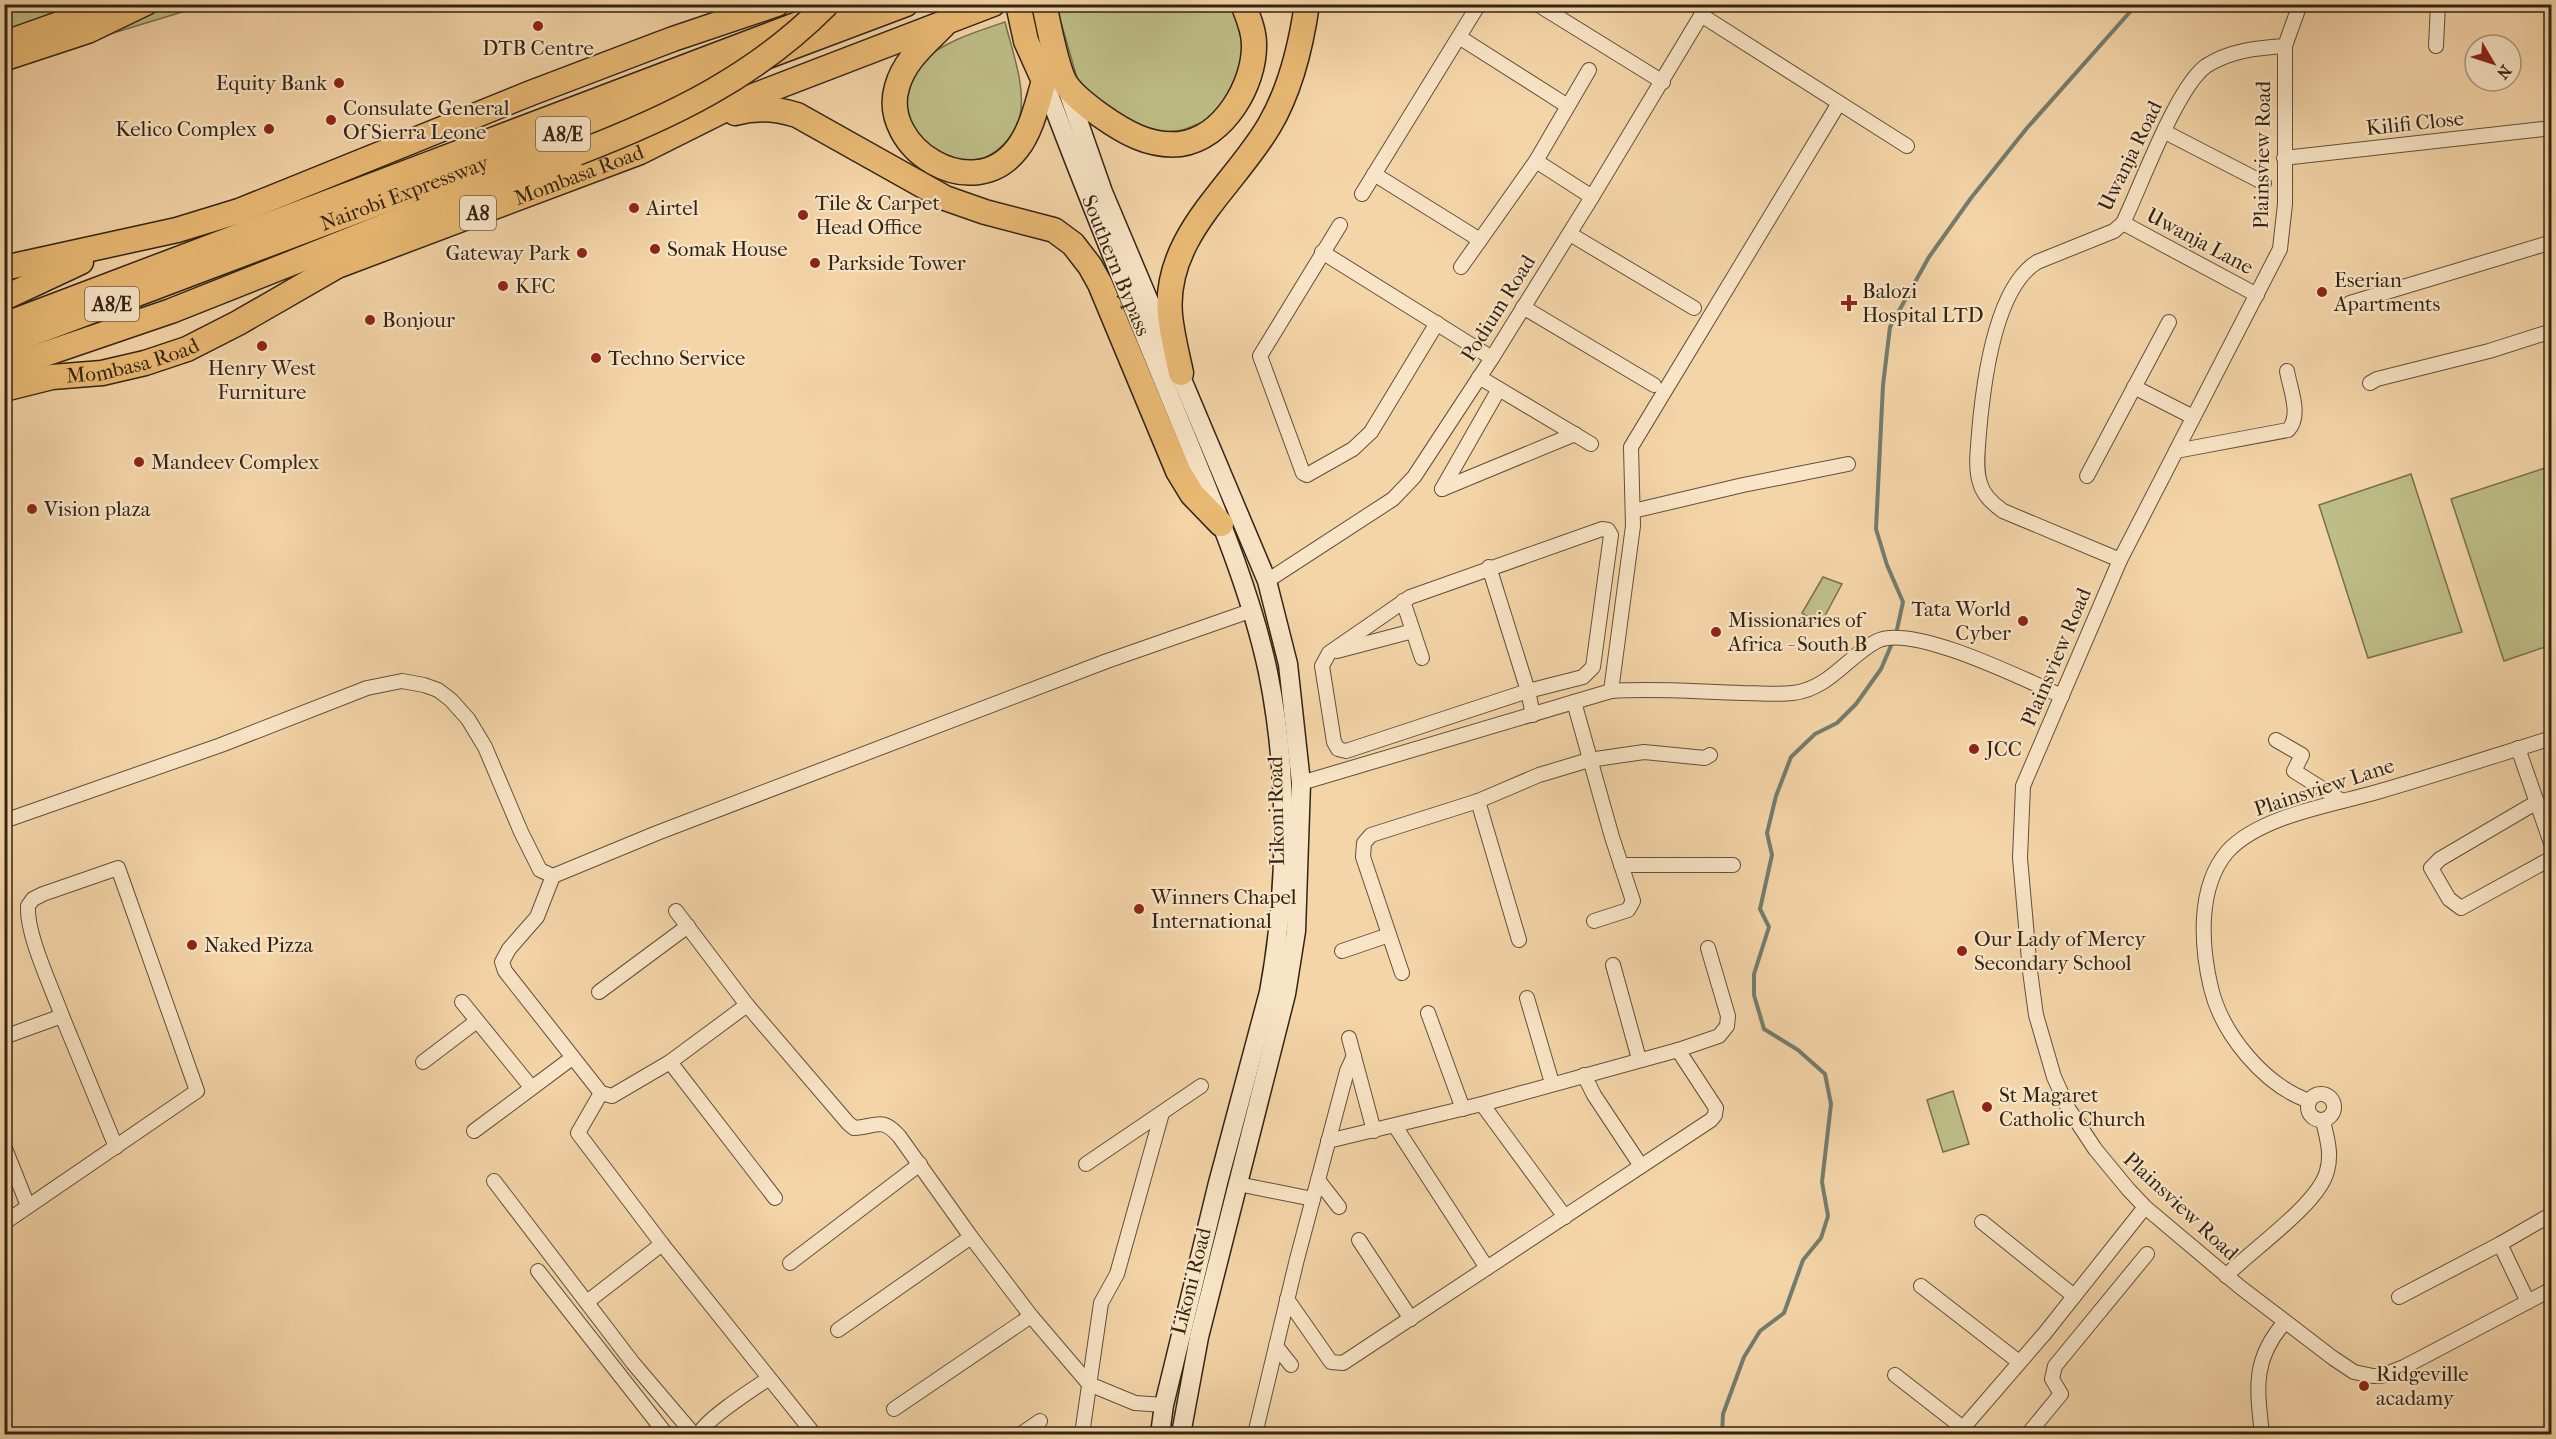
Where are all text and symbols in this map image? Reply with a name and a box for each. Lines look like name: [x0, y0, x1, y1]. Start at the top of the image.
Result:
marker: DTB Centre: [531, 19, 545, 33]
north arrow: [2463, 33, 2523, 93]
place label: DTB Centre: [482, 36, 594, 60]
text: N: [2493, 61, 2515, 83]
place label: Equity Bank: [216, 71, 327, 95]
marker: Equity Bank: [332, 76, 346, 90]
street label: Plainsview Road: [2249, 80, 2275, 229]
place label: Consulate General Of Sierra Leone: [343, 96, 510, 144]
street label: Uwanja Road: [2093, 96, 2167, 215]
street label: Kilifi Close: [2365, 106, 2465, 140]
marker: Consulate General Of Sierra Leone: [324, 113, 338, 127]
place label: Kelico Complex: [115, 117, 257, 141]
road number: A8/E: [536, 117, 590, 151]
marker: Kelico Complex: [262, 122, 276, 136]
street label: Mombasa Road: [511, 140, 647, 210]
street label: Nairobi Expressway: [317, 150, 493, 236]
place label: Tile & Carpet Head Office: [815, 191, 940, 239]
street label: Southern Bypass: [1077, 191, 1156, 340]
road number: A8: [460, 196, 496, 230]
place label: Airtel: [645, 196, 699, 220]
marker: Airtel: [627, 201, 641, 215]
street label: Uwanja Lane: [2142, 203, 2258, 279]
marker: Tile & Carpet Head Office: [796, 208, 810, 222]
place label: Somak House: [667, 237, 788, 261]
place label: Gateway Park: [446, 241, 570, 265]
marker: Somak House: [648, 242, 662, 256]
marker: Gateway Park: [575, 246, 589, 260]
street label: Podium Road: [1456, 250, 1541, 366]
place label: Parkside Tower: [827, 251, 966, 275]
marker: Parkside Tower: [808, 256, 822, 270]
place label: Eserian Apartments: [2333, 268, 2441, 316]
place label: KFC: [515, 274, 556, 298]
marker: KFC: [496, 279, 510, 293]
place label: Balozi Hospital LTD: [1862, 279, 1984, 327]
marker: Eserian Apartments: [2315, 285, 2329, 299]
road number: A8/E: [85, 287, 139, 321]
marker: Balozi Hospital LTD: [1840, 294, 1858, 312]
place label: Bonjour: [382, 308, 455, 332]
marker: Bonjour: [363, 313, 377, 327]
street label: Mombasa Road: [65, 333, 204, 388]
marker: Henry West Furniture: [255, 339, 269, 353]
place label: Techno Service: [608, 346, 745, 370]
marker: Techno Service: [589, 351, 603, 365]
place label: Henry West Furniture: [208, 356, 317, 404]
place label: Mandeev Complex: [151, 450, 319, 474]
marker: Mandeev Complex: [132, 455, 146, 469]
place label: Vision plaza: [43, 497, 151, 521]
marker: Vision plaza: [25, 502, 39, 516]
street label: Plainsview Road: [2016, 584, 2096, 730]
place label: Tata World Cyber: [1912, 597, 2012, 645]
place label: Missionaries of Africa - South B: [1727, 608, 1868, 656]
marker: Tata World Cyber: [2016, 614, 2030, 628]
marker: Missionaries of Africa - South B: [1709, 625, 1723, 639]
place label: JCC: [1984, 737, 2022, 761]
marker: JCC: [1967, 742, 1981, 756]
street label: Plainsview Lane: [2251, 753, 2397, 821]
street label: Likoni Road: [1263, 756, 1289, 866]
place label: Winners Chapel International: [1150, 885, 1297, 933]
marker: Winners Chapel International: [1132, 902, 1146, 916]
place label: Our Lady of Mercy Secondary School: [1974, 927, 2147, 975]
place label: Naked Pizza: [204, 933, 313, 957]
marker: Naked Pizza: [185, 938, 199, 952]
marker: Our Lady of Mercy Secondary School: [1955, 944, 1969, 958]
place label: St Magaret Catholic Church: [1999, 1083, 2146, 1131]
marker: St Magaret Catholic Church: [1980, 1100, 1994, 1114]
street label: Plainsview Road: [2119, 1147, 2244, 1266]
street label: Likoni Road: [1166, 1224, 1216, 1337]
place label: Ridgeville acadamy: [2376, 1362, 2469, 1410]
marker: Ridgeville acadamy: [2357, 1379, 2371, 1393]

